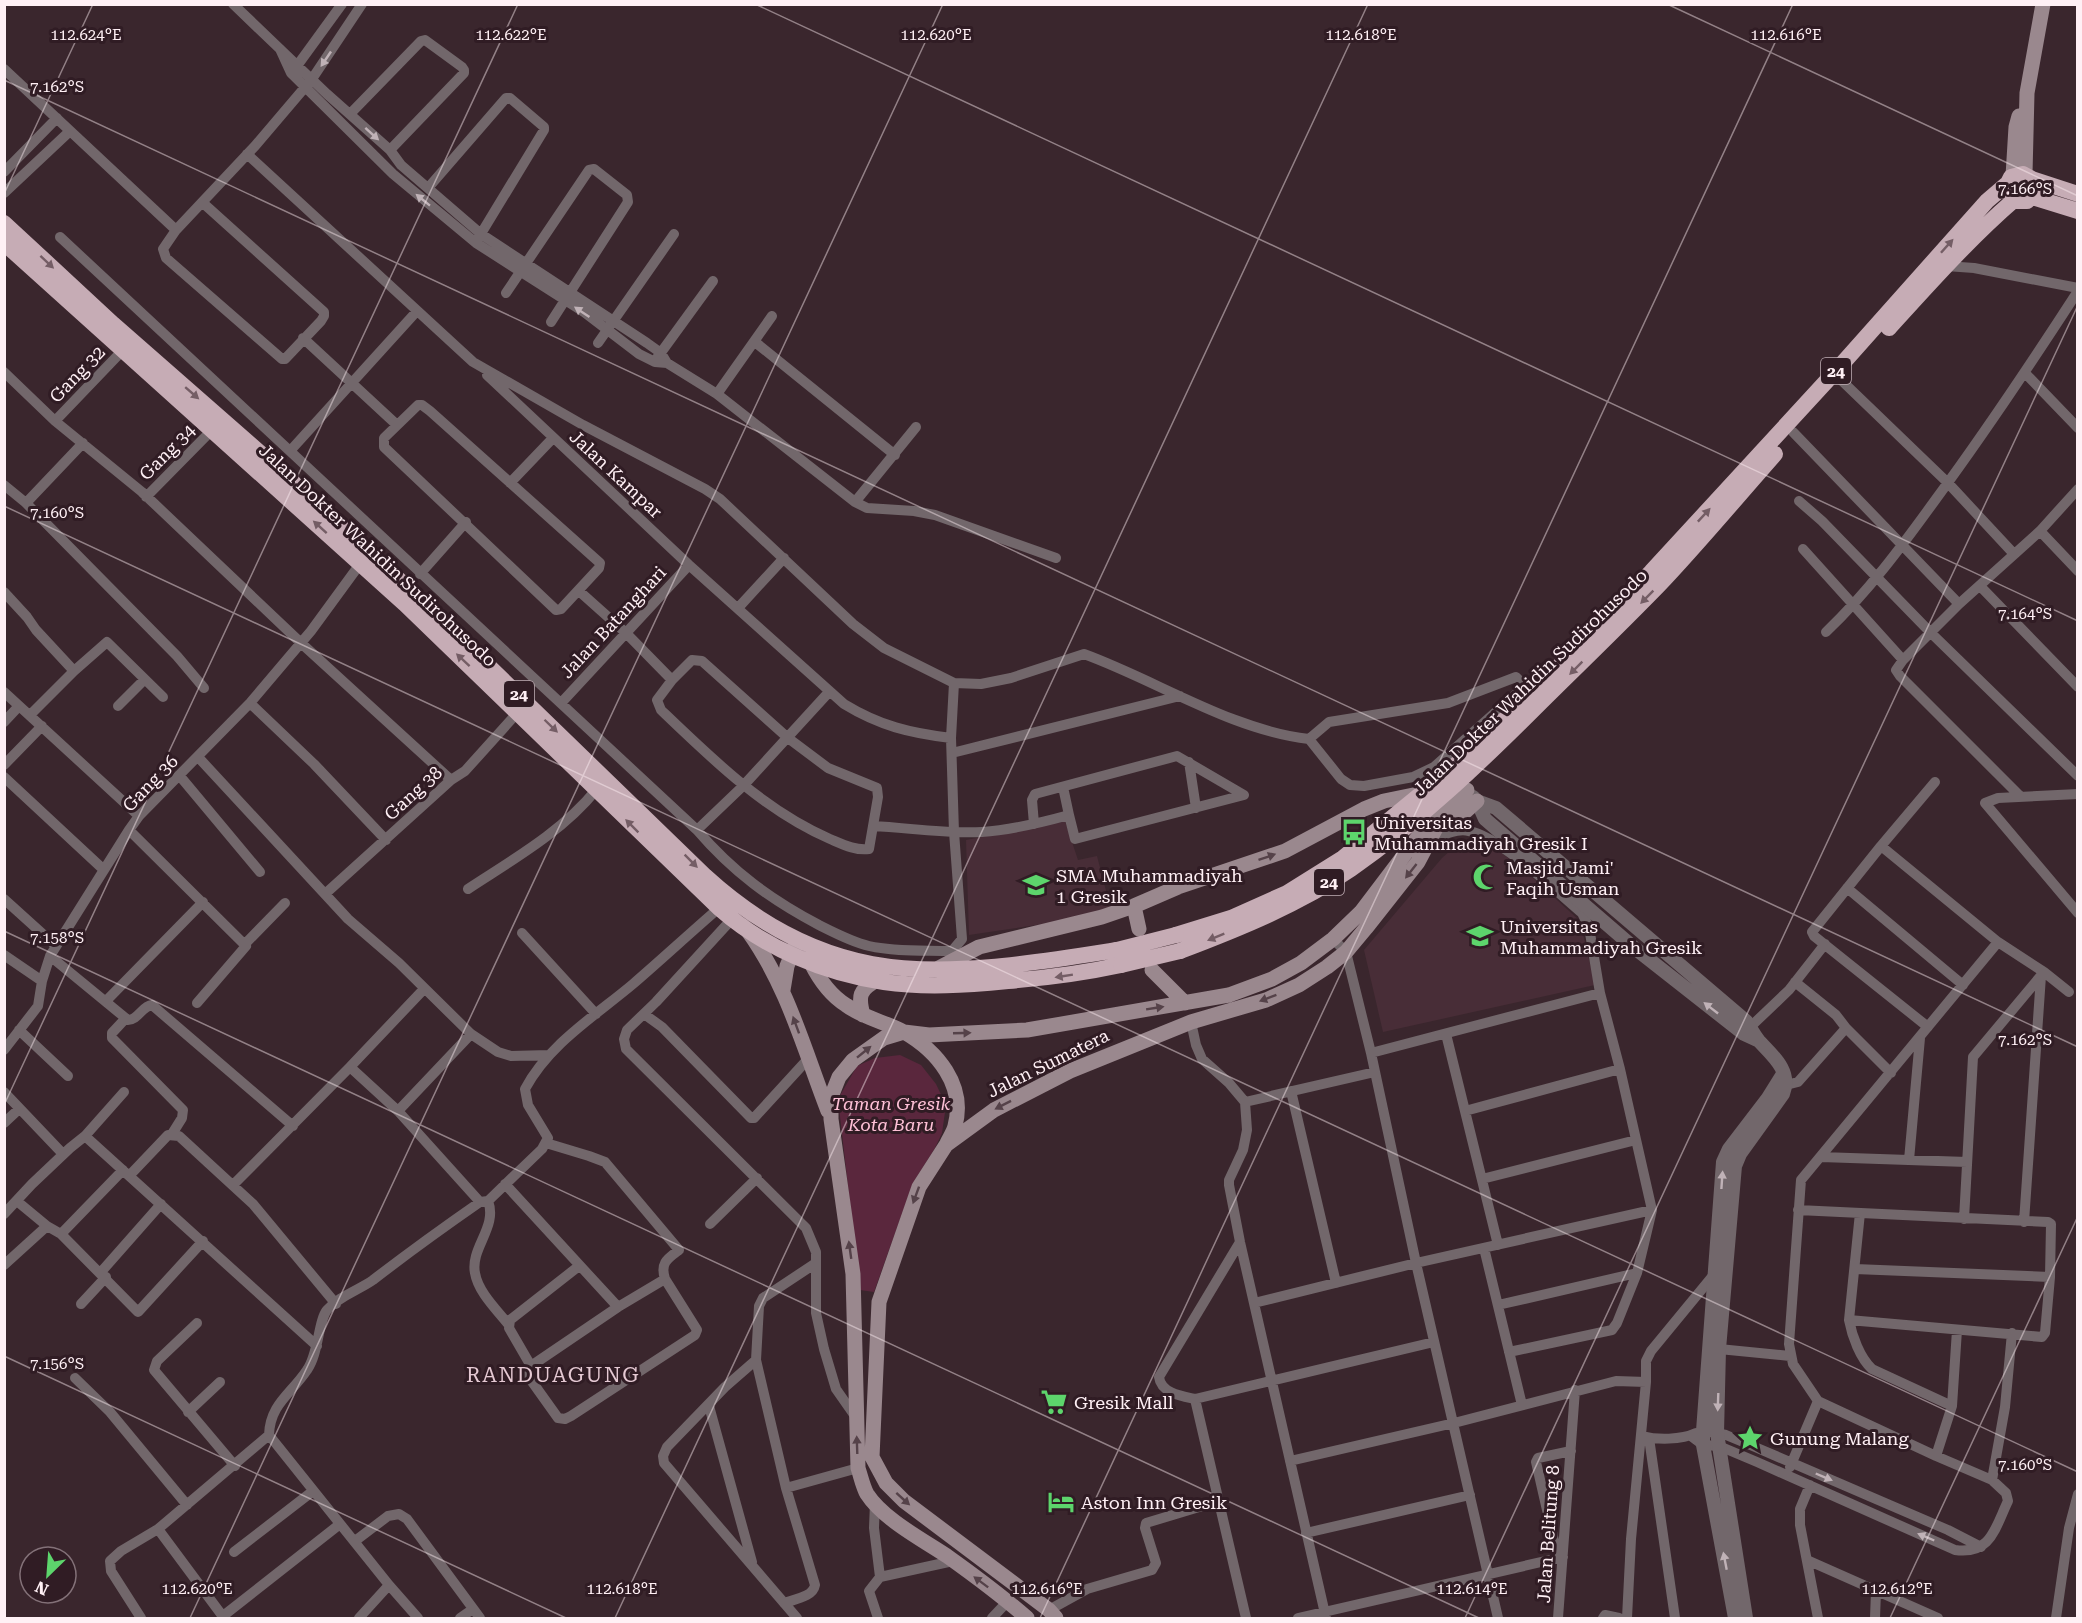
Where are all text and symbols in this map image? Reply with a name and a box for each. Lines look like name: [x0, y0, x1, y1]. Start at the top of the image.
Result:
text: 112.624°E: [50, 26, 122, 44]
text: 112.622°E: [475, 26, 547, 44]
text: 112.620°E: [900, 26, 972, 44]
text: 112.618°E: [1325, 26, 1397, 44]
text: 112.616°E: [1750, 26, 1822, 44]
one-way arrow: [321, 51, 332, 67]
text: 7.162°S: [30, 78, 84, 96]
one-way arrow: [364, 127, 380, 140]
text: 7.166°S: [1998, 180, 2052, 198]
one-way arrow: [415, 193, 431, 206]
one-way arrow: [1940, 239, 1953, 254]
one-way arrow: [40, 255, 54, 269]
one-way arrow: [574, 307, 590, 318]
street label: Gang 32: [45, 341, 109, 407]
road number: 24: [1821, 358, 1851, 384]
one-way arrow: [184, 386, 199, 399]
street label: Gang 34: [135, 420, 199, 484]
street label: Jalan Kampar: [565, 426, 667, 522]
street label: Jalan Dokter Wahidin Sudirohusodo: [255, 439, 501, 671]
text: 7.160°S: [30, 504, 84, 522]
one-way arrow: [1696, 508, 1710, 522]
one-way arrow: [313, 520, 328, 534]
street label: Jalan Batanghari: [556, 562, 670, 682]
street label: Jalan Dokter Wahidin Sudirohusodo: [1409, 564, 1651, 800]
one-way arrow: [1640, 590, 1654, 604]
text: 7.164°S: [1998, 605, 2052, 623]
one-way arrow: [456, 653, 471, 667]
one-way arrow: [1570, 660, 1584, 674]
road number: 24: [504, 681, 534, 707]
one-way arrow: [543, 718, 557, 732]
street label: Gang 36: [118, 750, 182, 816]
street label: Gang 38: [380, 762, 446, 824]
place label: Universitas Muhammadiyah Gresik I: [1374, 812, 1588, 854]
bus stop icon: Universitas Muhammadiyah Gresik I: [1339, 817, 1369, 847]
one-way arrow: [625, 819, 640, 833]
one-way arrow: [1258, 851, 1276, 861]
one-way arrow: [683, 854, 697, 868]
place label: Masjid Jami' Faqih Usman: [1506, 857, 1620, 899]
mosque icon: Masjid Jami' Faqih Usman: [1471, 862, 1501, 892]
one-way arrow: [1404, 863, 1417, 879]
place label: SMA Muhammadiyah 1 Gresik: [1056, 865, 1243, 907]
road number: 24: [1314, 869, 1344, 895]
school or university icon: SMA Muhammadiyah 1 Gresik: [1021, 870, 1051, 900]
place label: Universitas Muhammadiyah Gresik: [1500, 916, 1702, 958]
school or university icon: Universitas Muhammadiyah Gresik: [1465, 921, 1495, 951]
text: 7.158°S: [30, 929, 84, 947]
one-way arrow: [1207, 932, 1225, 942]
one-way arrow: [1054, 971, 1073, 980]
one-way arrow: [1259, 994, 1277, 1004]
one-way arrow: [1703, 1002, 1719, 1015]
one-way arrow: [1146, 1003, 1165, 1012]
one-way arrow: [790, 1016, 800, 1034]
street label: Jalan Sumatera: [984, 1024, 1112, 1102]
one-way arrow: [952, 1029, 971, 1038]
text: 7.162°S: [1998, 1031, 2052, 1049]
one-way arrow: [856, 1046, 871, 1058]
park label: Taman Gresik Kota Baru: [832, 1093, 951, 1135]
one-way arrow: [995, 1100, 1012, 1110]
one-way arrow: [1717, 1170, 1727, 1189]
one-way arrow: [911, 1186, 920, 1204]
one-way arrow: [845, 1241, 854, 1260]
text: 7.156°S: [30, 1355, 84, 1373]
district label: RANDUAGUNG: [466, 1363, 640, 1387]
supermarket icon: Gresik Mall: [1039, 1387, 1069, 1417]
place label: Gresik Mall: [1074, 1392, 1174, 1413]
one-way arrow: [1713, 1393, 1722, 1412]
place icon: Gunung Malang: [1735, 1423, 1765, 1453]
place label: Gunung Malang: [1770, 1428, 1909, 1449]
one-way arrow: [853, 1436, 862, 1455]
text: 7.160°S: [1998, 1456, 2052, 1474]
street label: Jalan Belitung 8: [1533, 1464, 1563, 1604]
one-way arrow: [1815, 1473, 1833, 1482]
hotel icon: Aston Inn Gresik: [1046, 1487, 1076, 1517]
one-way arrow: [895, 1492, 910, 1505]
place label: Aston Inn Gresik: [1081, 1492, 1227, 1513]
one-way arrow: [1916, 1532, 1934, 1542]
north arrow: [18, 1545, 78, 1605]
one-way arrow: [1720, 1551, 1729, 1570]
one-way arrow: [974, 1576, 990, 1588]
text: N: [32, 1577, 51, 1599]
text: 112.620°E: [161, 1580, 233, 1598]
text: 112.618°E: [586, 1580, 658, 1598]
text: 112.616°E: [1011, 1580, 1083, 1598]
text: 112.614°E: [1436, 1580, 1508, 1598]
text: 112.612°E: [1861, 1580, 1933, 1598]

